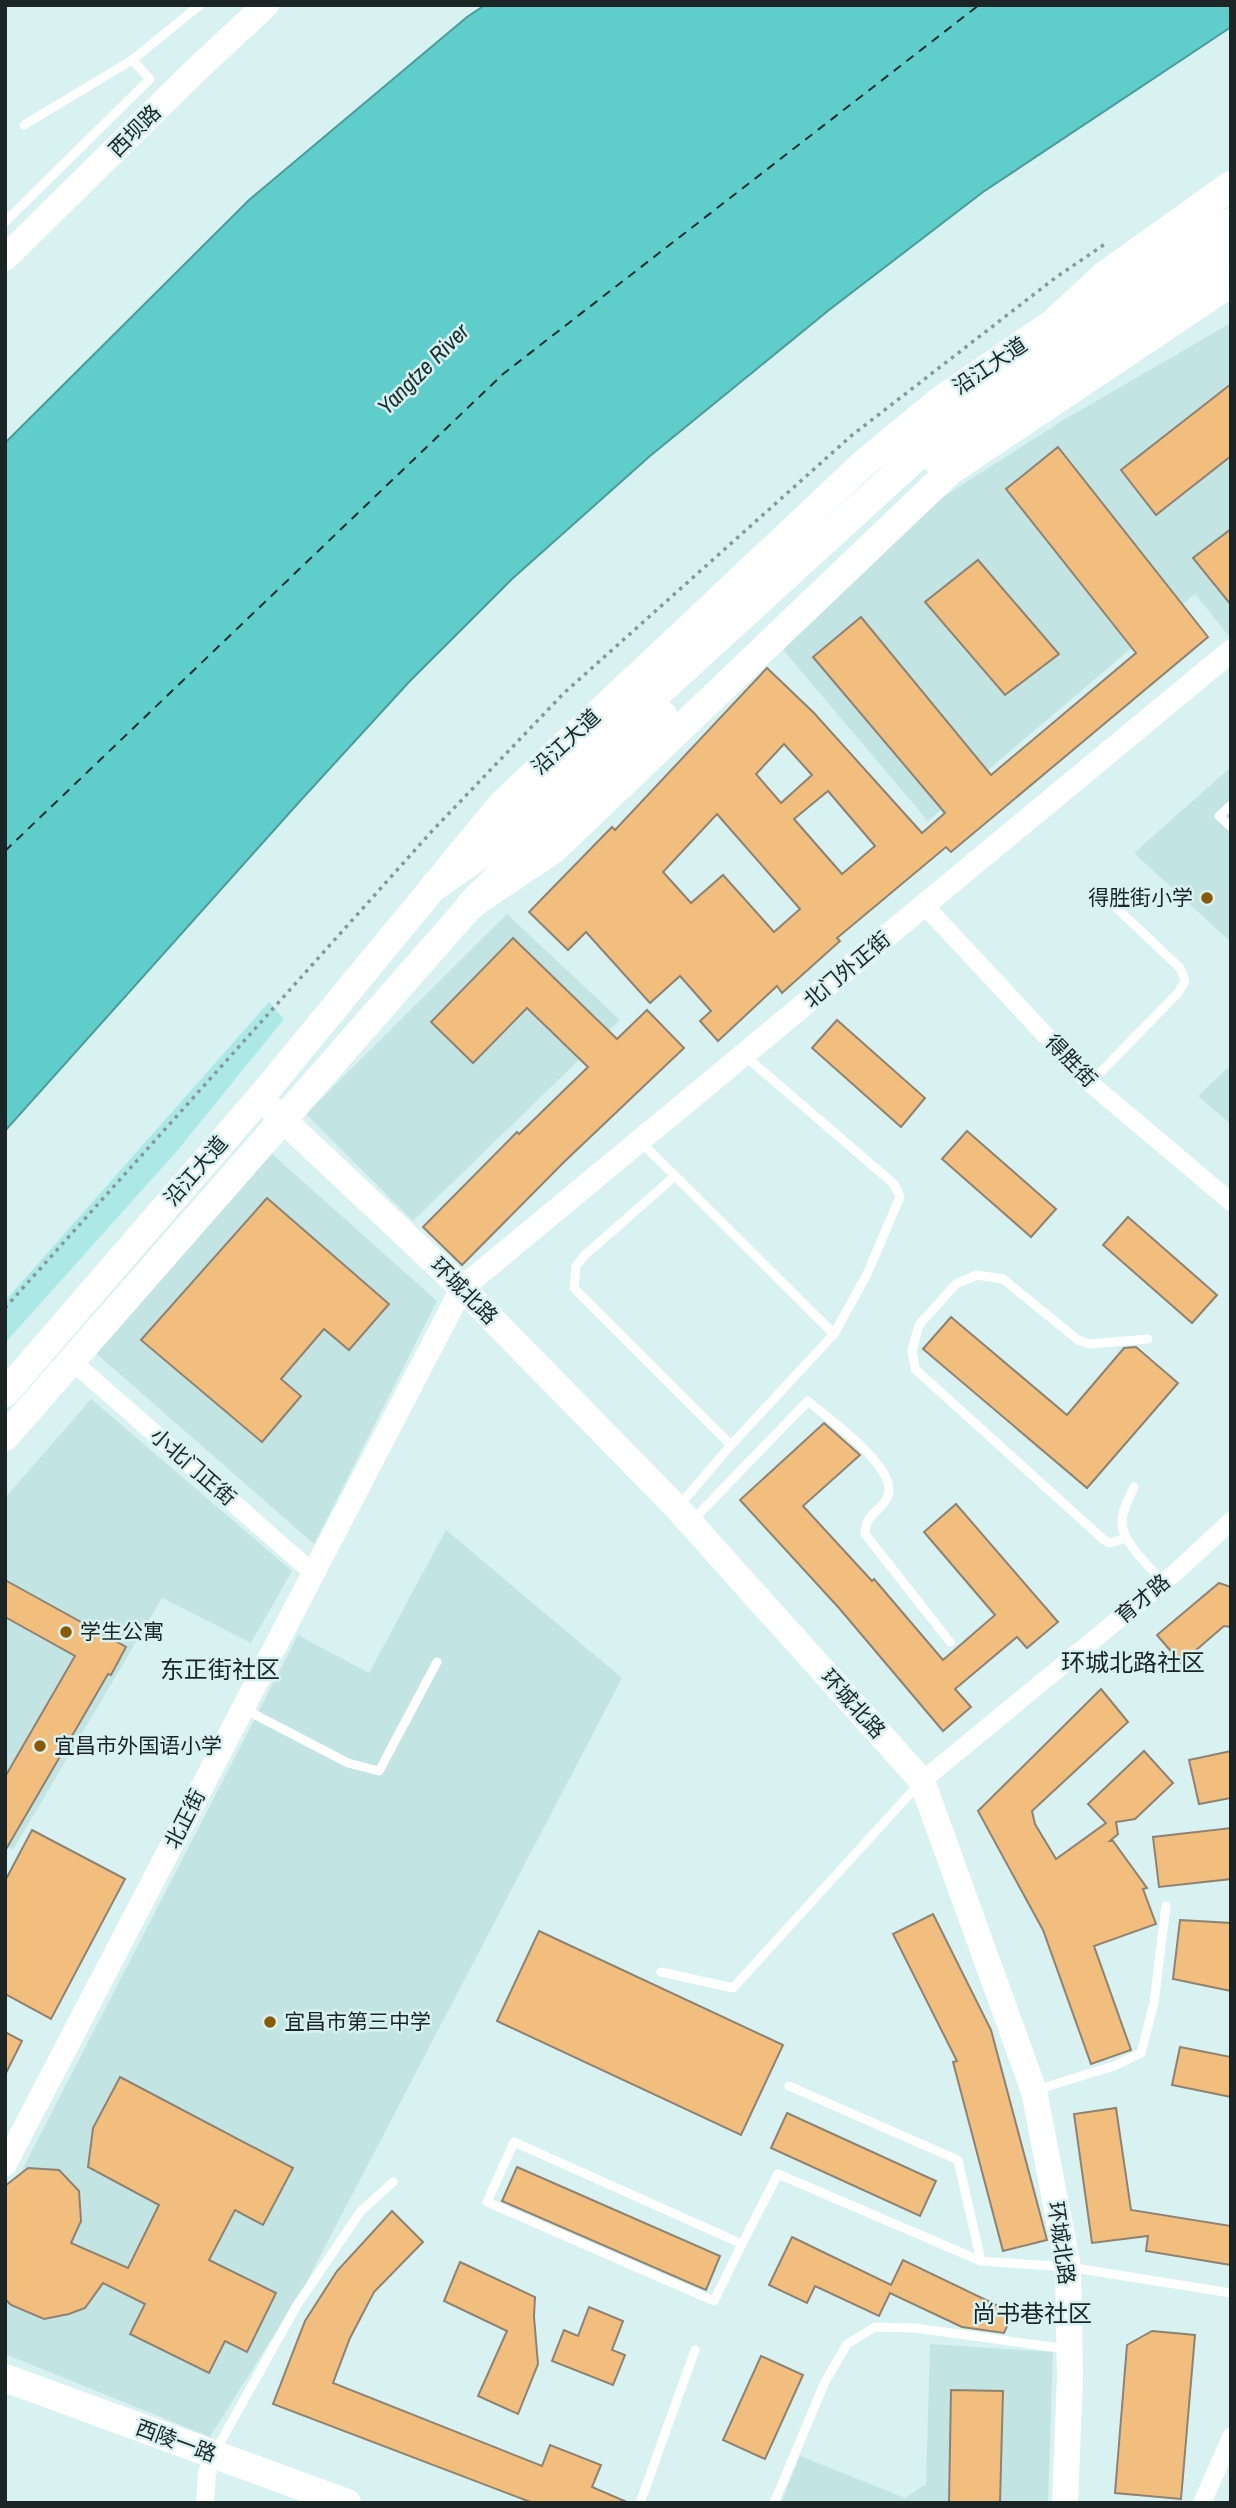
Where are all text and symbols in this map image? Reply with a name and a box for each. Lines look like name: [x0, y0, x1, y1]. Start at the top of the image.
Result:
street label: 西坝路: [102, 98, 167, 163]
water label: Yangtze River: [370, 316, 476, 421]
street label: 沿江大道: [947, 330, 1033, 401]
street label: 沿江大道: [525, 702, 606, 781]
place label: 得胜街小学: [1088, 883, 1193, 912]
marker: 得胜街小学: [1199, 890, 1215, 906]
street label: 北门外正街: [797, 925, 896, 1014]
street label: 得胜街: [1039, 1028, 1104, 1093]
street label: 沿江大道: [157, 1129, 234, 1212]
street label: 环城北路: [424, 1251, 504, 1331]
street label: 小北门正街: [144, 1421, 242, 1512]
street label: 育才路: [1109, 1567, 1176, 1630]
place label: 学生公寓: [80, 1617, 164, 1646]
marker: 学生公寓: [58, 1624, 74, 1640]
district label: 环城北路社区: [1061, 1646, 1205, 1678]
district label: 东正街社区: [160, 1653, 280, 1685]
street label: 环城北路: [814, 1663, 892, 1745]
place label: 宜昌市外国语小学: [54, 1731, 222, 1760]
marker: 宜昌市外国语小学: [32, 1738, 48, 1754]
street label: 北正街: [157, 1784, 212, 1853]
place label: 宜昌市第三中学: [284, 2007, 431, 2036]
marker: 宜昌市第三中学: [262, 2014, 278, 2030]
street label: 环城北路: [1041, 2199, 1082, 2287]
district label: 尚书巷社区: [972, 2297, 1092, 2329]
street label: 西陵一路: [132, 2413, 221, 2469]

